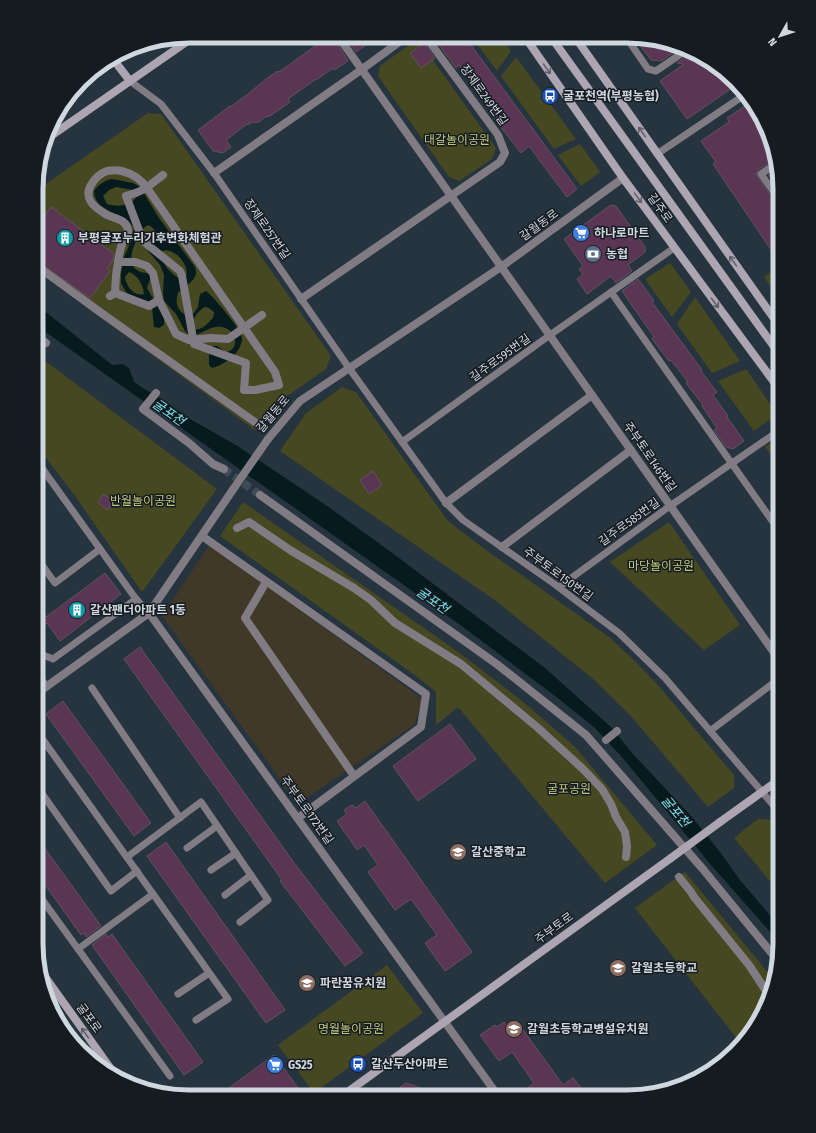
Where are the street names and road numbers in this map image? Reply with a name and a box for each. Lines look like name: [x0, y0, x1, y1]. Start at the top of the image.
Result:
street label: 장제로249번길: [457, 62, 511, 128]
street label: 길주로: [645, 190, 675, 226]
street label: 장제로257번길: [241, 196, 293, 262]
street label: 갈월동로: [517, 206, 561, 244]
street label: 길주로595번길: [467, 331, 533, 385]
street label: 갈월동로: [253, 393, 293, 435]
street label: 주부토로146번길: [621, 419, 679, 495]
street label: 길주로585번길: [596, 495, 662, 549]
street label: 주부토로150번길: [520, 544, 596, 604]
street label: 주부토로172번길: [278, 773, 336, 847]
street label: 주부토로: [532, 909, 576, 947]
street label: 굴포로: [74, 1000, 104, 1036]

